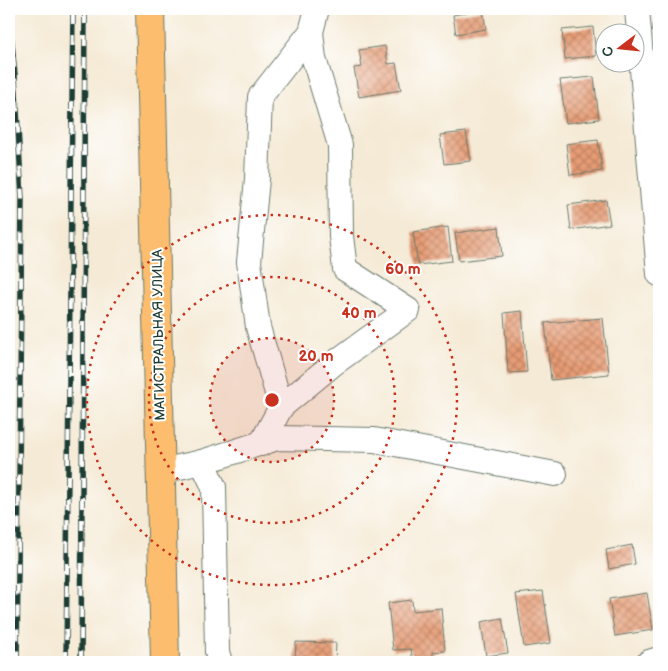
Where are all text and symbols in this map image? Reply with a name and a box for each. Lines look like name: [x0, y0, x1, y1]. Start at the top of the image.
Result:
north arrow: [596, 22, 646, 72]
text: С: [598, 44, 617, 58]
street label: МАГИСТРАЛЬНАЯ УЛИЦА: [148, 249, 168, 421]
text: 60 m: [385, 260, 421, 279]
text: 40 m: [341, 304, 377, 323]
text: 20 m: [299, 347, 334, 366]
centre of rings: [263, 391, 281, 409]

